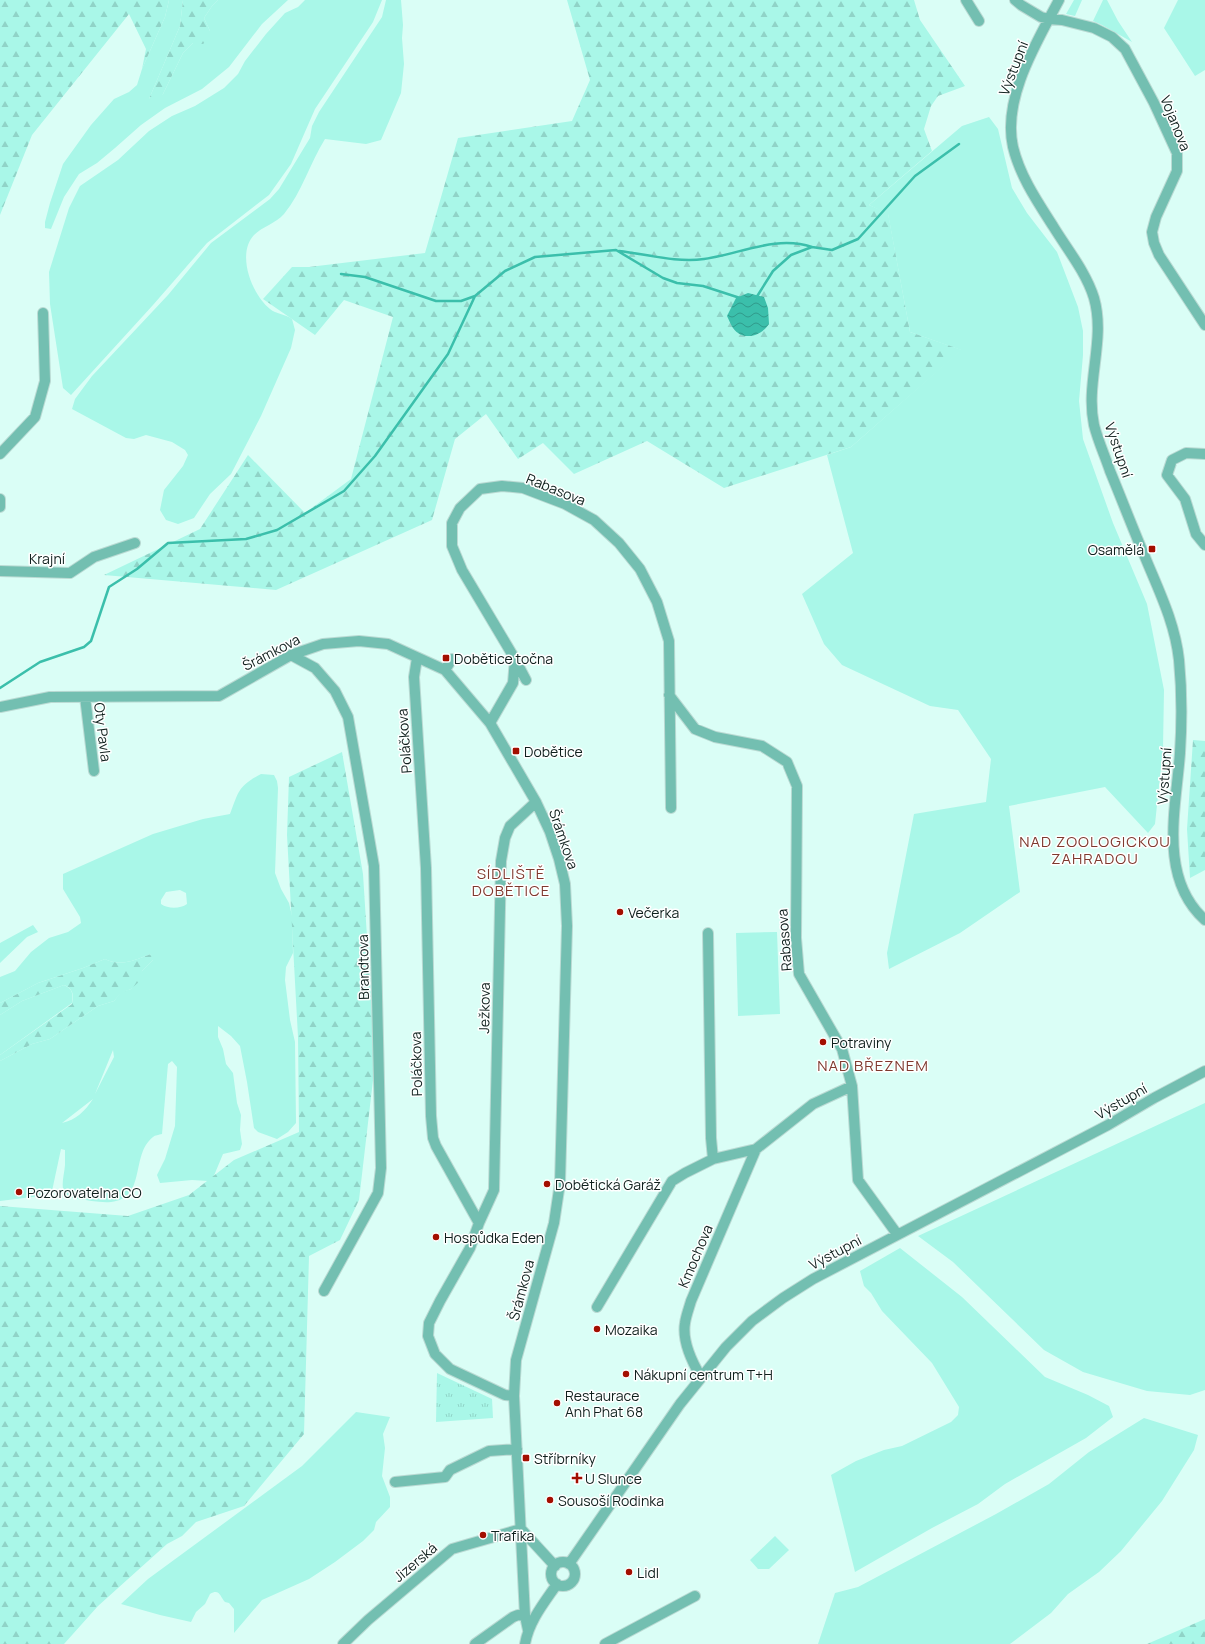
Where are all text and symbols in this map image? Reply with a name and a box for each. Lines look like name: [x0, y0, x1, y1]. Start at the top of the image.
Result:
street label: Výstupní: [994, 38, 1032, 98]
street label: Vojanova: [1156, 93, 1196, 153]
street label: Výstupní: [1101, 420, 1137, 480]
street label: Rabasova: [523, 468, 589, 510]
place label: Osamělá: [1088, 540, 1144, 559]
marker: Osamělá: [1147, 544, 1157, 554]
street label: Krajní: [29, 549, 65, 568]
street label: Šrámkova: [239, 629, 303, 675]
place label: Dobětice točna: [454, 649, 553, 668]
marker: Dobětice točna: [441, 653, 451, 663]
street label: Oty Pavla: [90, 701, 116, 763]
street label: Poláčkova: [392, 708, 416, 774]
place label: Dobětice: [524, 742, 583, 761]
marker: Dobětice: [511, 746, 521, 756]
street label: Výstupní: [1153, 747, 1175, 805]
street label: Šrámkova: [545, 806, 583, 872]
district label: NAD ZOOLOGICKOU ZAHRADOU: [1019, 831, 1171, 869]
district label: SÍDLIŠTĚ DOBĚTICE: [472, 863, 550, 901]
place label: Večerka: [628, 903, 679, 922]
marker: Večerka: [615, 907, 625, 917]
street label: Rabasova: [772, 908, 796, 972]
street label: Brandtova: [353, 934, 373, 1000]
street label: Ježkova: [474, 982, 494, 1034]
street label: Poláčkova: [406, 1031, 426, 1097]
place label: Potraviny: [831, 1033, 892, 1052]
marker: Potraviny: [818, 1037, 828, 1047]
district label: NAD BŘEZNEM: [817, 1055, 929, 1076]
street label: Výstupní: [1092, 1079, 1150, 1123]
place label: Dobětická Garáž: [555, 1175, 661, 1194]
marker: Dobětická Garáž: [542, 1179, 552, 1189]
place label: Pozorovatelna CO: [27, 1183, 142, 1202]
marker: Pozorovatelna CO: [14, 1187, 24, 1197]
street label: Kmochova: [673, 1221, 717, 1291]
place label: Hospůdka Eden: [444, 1228, 544, 1247]
street label: Výstupní: [805, 1230, 865, 1274]
marker: Hospůdka Eden: [431, 1232, 441, 1242]
street label: Šrámkova: [504, 1257, 538, 1323]
place label: Mozaika: [605, 1320, 658, 1339]
marker: Mozaika: [592, 1324, 602, 1334]
place label: Nákupní centrum T+H: [634, 1365, 773, 1384]
marker: Nákupní centrum T+H: [621, 1369, 631, 1379]
place label: Restaurace Anh Phat 68: [565, 1386, 643, 1421]
marker: Restaurace Anh Phat 68: [552, 1398, 562, 1408]
place label: Stříbrníky: [534, 1449, 596, 1468]
marker: Stříbrníky: [521, 1453, 531, 1463]
place label: U Slunce: [585, 1469, 642, 1488]
marker: U Slunce: [572, 1473, 582, 1483]
place label: Sousoší Rodinka: [558, 1491, 664, 1510]
marker: Sousoší Rodinka: [545, 1495, 555, 1505]
place label: Trafika: [491, 1526, 534, 1545]
marker: Trafika: [478, 1530, 488, 1540]
street label: Jizerská: [389, 1538, 441, 1586]
place label: Lidl: [637, 1563, 659, 1582]
marker: Lidl: [624, 1567, 634, 1577]

